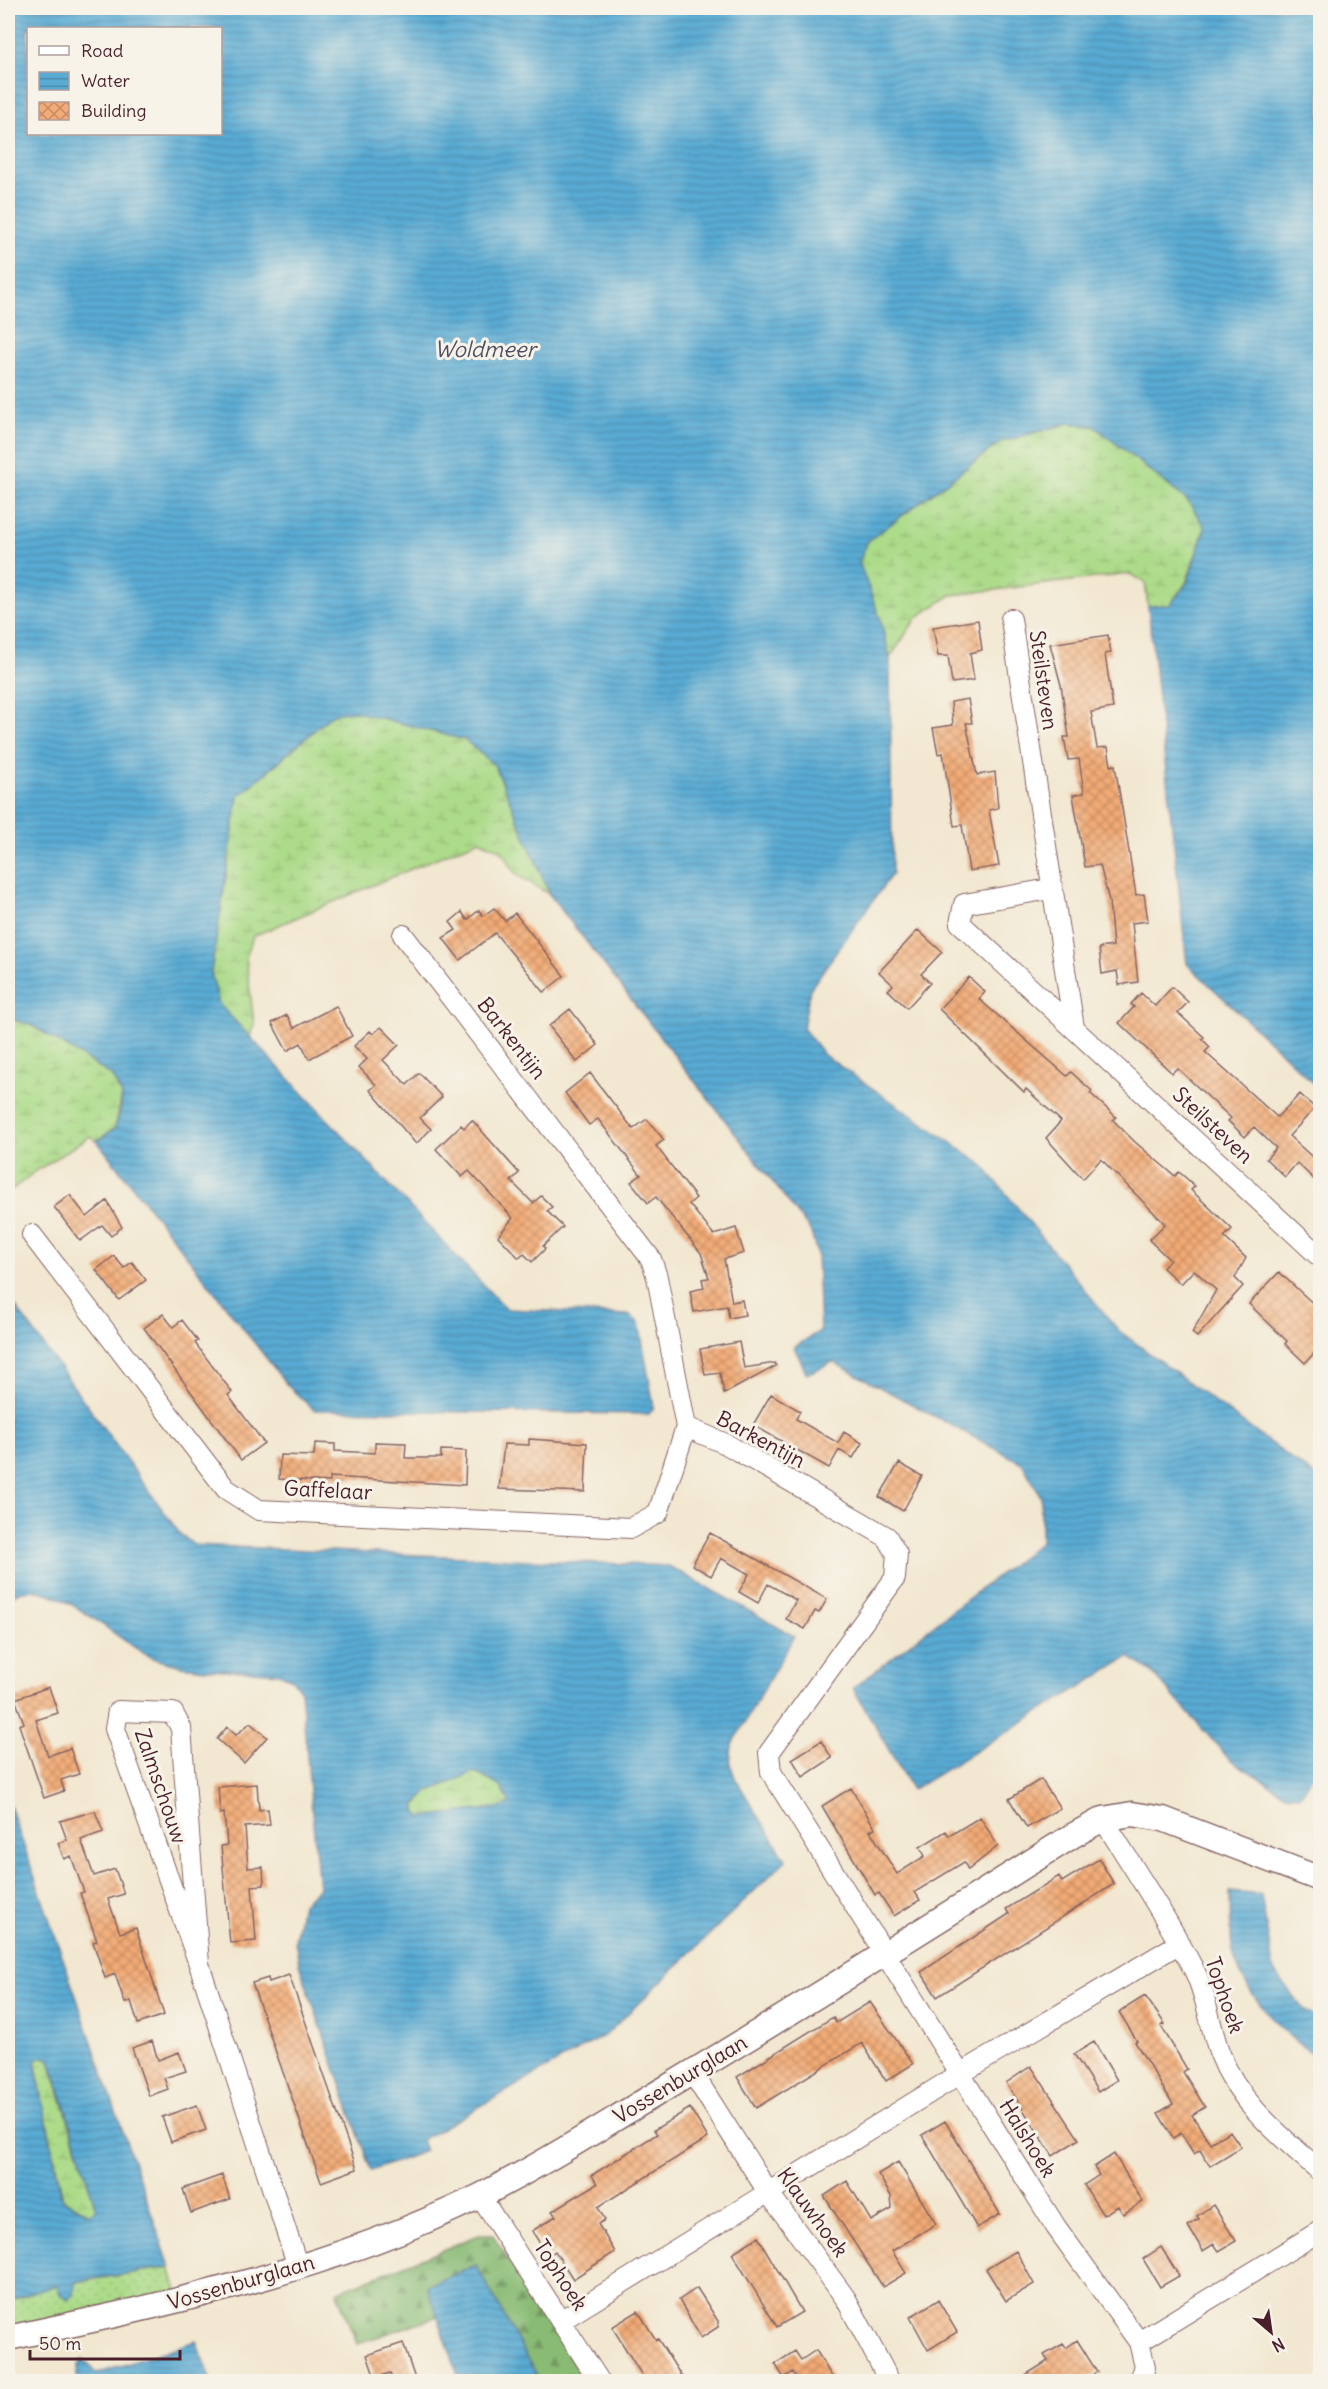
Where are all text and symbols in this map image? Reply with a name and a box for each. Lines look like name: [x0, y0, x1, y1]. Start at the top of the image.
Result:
legend: [27, 27, 222, 135]
text: Road: [81, 39, 124, 62]
text: Water: [81, 69, 131, 92]
text: Building: [81, 99, 146, 122]
water label: Woldmeer: [434, 335, 539, 363]
street label: Steilsteven: [1024, 628, 1064, 732]
street label: Barkentijn: [472, 992, 552, 1084]
street label: Steilsteven: [1167, 1081, 1259, 1169]
street label: Barkentijn: [712, 1404, 810, 1474]
street label: Gaffelaar: [283, 1474, 373, 1506]
street label: Zalmschouw: [129, 1725, 193, 1847]
street label: Tophoek: [1199, 1953, 1251, 2037]
street label: Vossenburglaan: [608, 2028, 752, 2130]
street label: Halshoek: [993, 2094, 1063, 2182]
street label: Klauwhoek: [771, 2162, 855, 2262]
street label: Tophoek: [528, 2234, 594, 2316]
street label: Vossenburglaan: [165, 2248, 317, 2316]
north arrow: [1241, 2302, 1301, 2362]
scale bar: [30, 2323, 180, 2361]
text: 50 m: [39, 2332, 81, 2355]
text: N: [1269, 2334, 1288, 2357]

